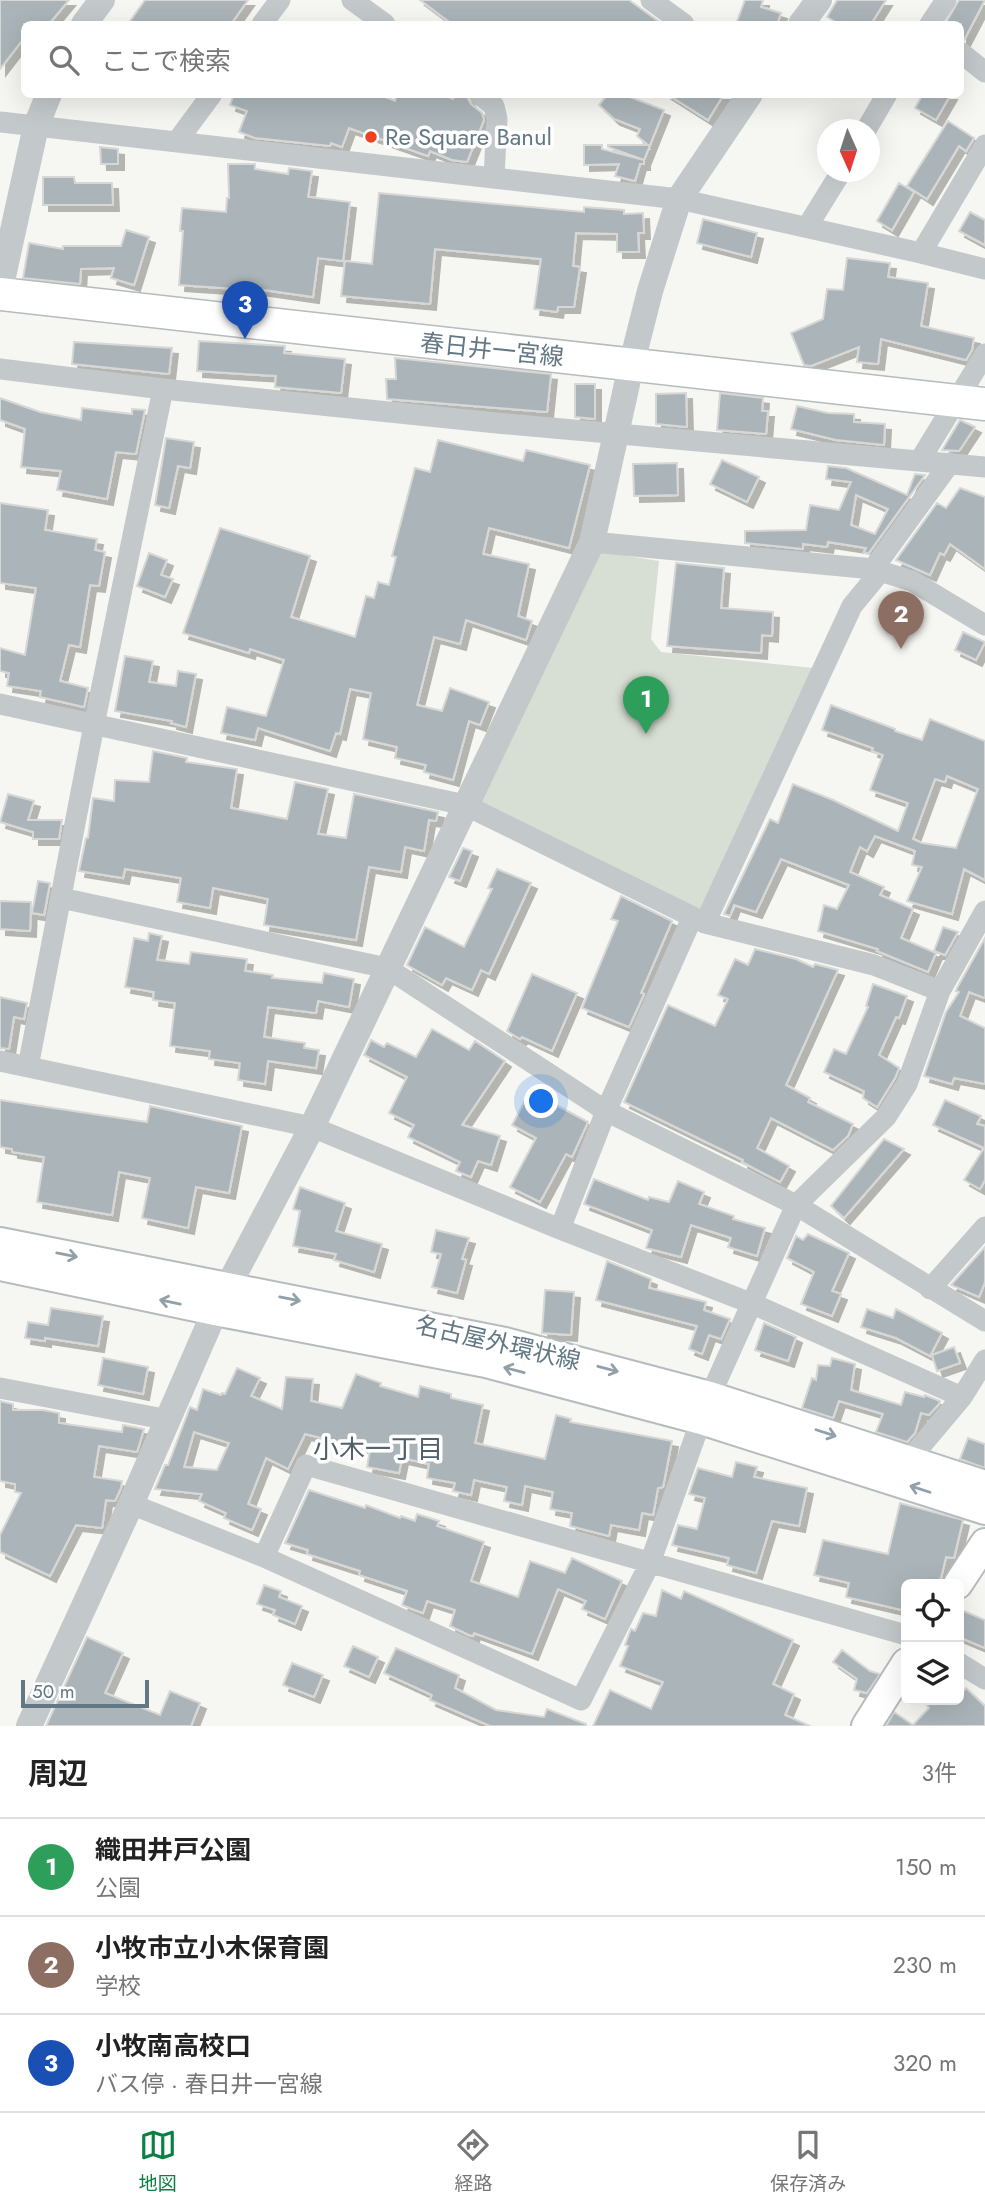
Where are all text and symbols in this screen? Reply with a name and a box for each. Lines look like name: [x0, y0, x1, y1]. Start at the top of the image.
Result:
search box: [21, 21, 964, 98]
icon: search: [45, 41, 83, 79]
text: ここで検索: [101, 42, 231, 80]
place label: Re Square Banul: [385, 119, 552, 154]
north arrow: [817, 119, 880, 182]
marker: Re Square Banul: [363, 129, 379, 145]
pin: 3: [222, 281, 268, 339]
street label: 春日井一宮線: [419, 325, 565, 374]
pin: 2: [878, 591, 924, 649]
pin: 1: [623, 676, 669, 734]
your location: [524, 1084, 558, 1118]
one-way arrow: [55, 1248, 78, 1262]
one-way arrow: [278, 1292, 301, 1306]
one-way arrow: [159, 1294, 182, 1308]
street label: 名古屋外環状線: [412, 1307, 584, 1378]
one-way arrow: [503, 1363, 525, 1376]
one-way arrow: [596, 1363, 619, 1376]
one-way arrow: [815, 1427, 837, 1440]
district label: 小木一丁目: [313, 1430, 443, 1468]
one-way arrow: [909, 1482, 931, 1495]
map controls: [901, 1579, 964, 1705]
button: locate: [901, 1579, 964, 1642]
button: layers: [901, 1642, 964, 1705]
scale bar: [21, 1677, 149, 1709]
text: 50 m: [32, 1678, 75, 1705]
text: 周辺: [28, 1752, 88, 1795]
text: 3件: [921, 1756, 957, 1790]
text: 織田井戸公園: [95, 1831, 251, 1869]
text: 1: [45, 1850, 57, 1884]
text: 150 m: [895, 1850, 957, 1884]
text: 公園: [95, 1871, 141, 1905]
text: 小牧市立小木保育園: [95, 1929, 329, 1967]
text: 2: [43, 1948, 59, 1982]
text: 230 m: [893, 1948, 957, 1982]
text: 学校: [95, 1969, 141, 2003]
text: 小牧南高校口: [95, 2027, 251, 2065]
text: 3: [44, 2046, 58, 2080]
text: 320 m: [893, 2046, 957, 2080]
text: バス停 · 春日井一宮線: [95, 2067, 323, 2101]
tab: 地図: [139, 2126, 177, 2197]
tab: 経路: [454, 2126, 492, 2197]
tab: 保存済み: [770, 2126, 846, 2197]

